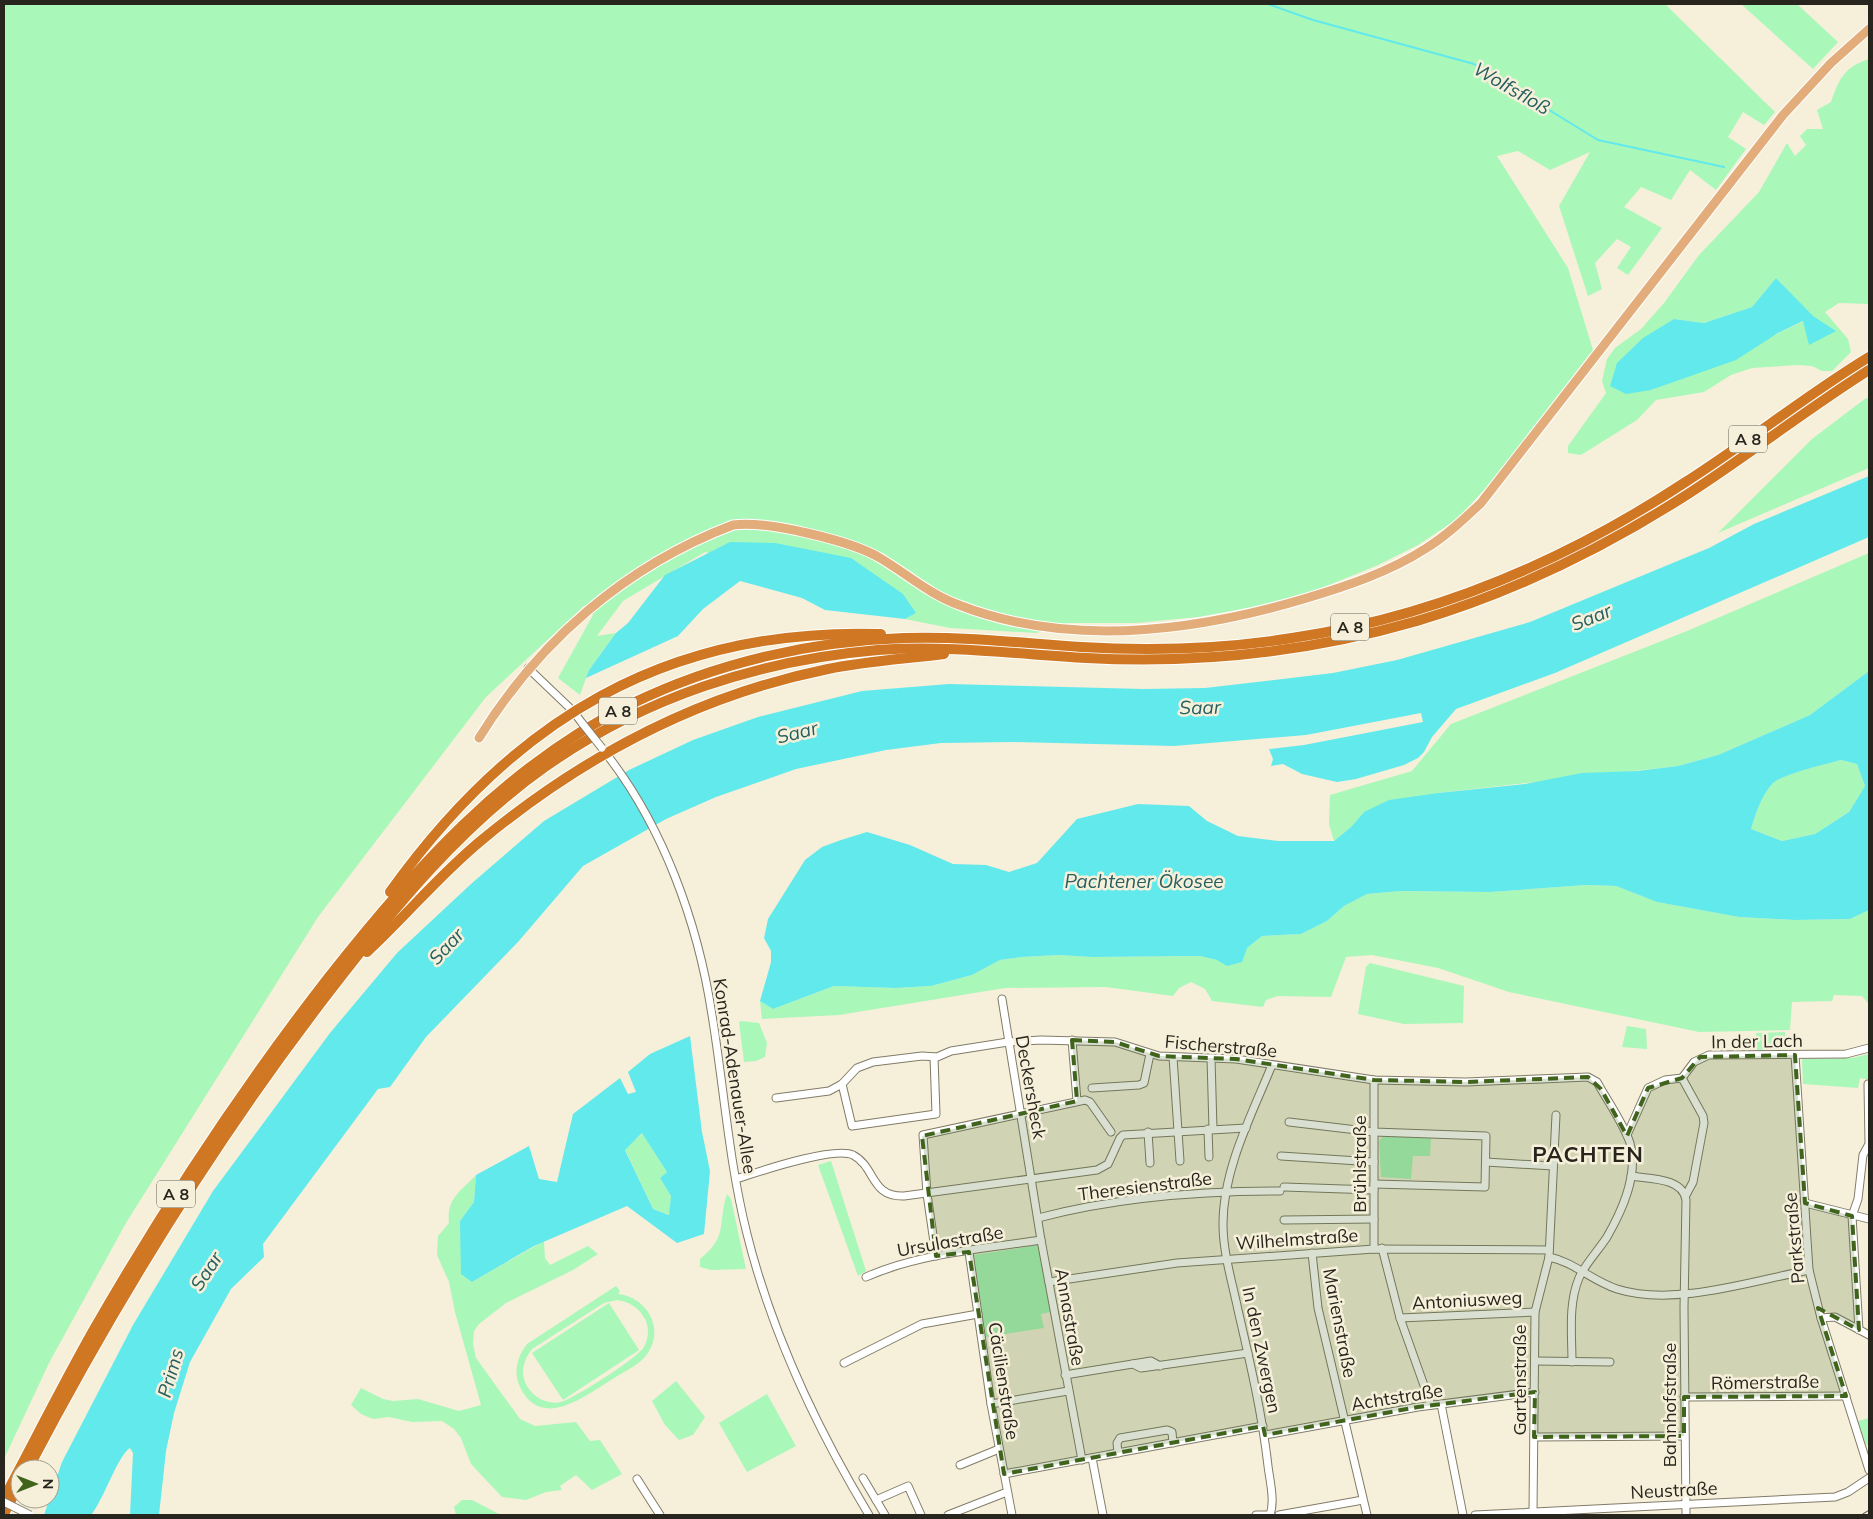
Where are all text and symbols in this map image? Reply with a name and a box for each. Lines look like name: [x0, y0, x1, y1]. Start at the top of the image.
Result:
water label: Wolfsfloß: [1469, 56, 1555, 120]
road number: A 8: [1729, 426, 1767, 452]
water label: Saar: [1567, 598, 1616, 636]
road number: A 8: [1331, 614, 1369, 640]
water label: Saar: [1179, 695, 1222, 719]
road number: A 8: [599, 698, 637, 724]
water label: Saar: [774, 715, 821, 749]
water label: Pachtener Ökosee: [1064, 869, 1224, 893]
water label: Saar: [423, 922, 470, 969]
street label: Konrad-Adenauer-Allee: [708, 977, 762, 1175]
street label: In der Lach: [1711, 1029, 1803, 1053]
street label: Fischerstraße: [1164, 1030, 1278, 1062]
street label: Deckersheck: [1011, 1033, 1052, 1141]
street label: Brühlstraße: [1348, 1115, 1371, 1213]
district label: PACHTEN: [1532, 1140, 1644, 1168]
street label: Theresienstraße: [1077, 1166, 1213, 1206]
road number: A 8: [157, 1180, 195, 1208]
street label: Parkstraße: [1779, 1192, 1809, 1284]
street label: Ursulastraße: [895, 1220, 1005, 1262]
street label: Wilhelmstraße: [1235, 1223, 1359, 1255]
water label: Saar: [185, 1246, 228, 1295]
street label: Annastraße: [1050, 1266, 1090, 1368]
street label: Marienstraße: [1318, 1266, 1362, 1380]
street label: In den Zwergen: [1237, 1285, 1287, 1415]
street label: Antoniusweg: [1411, 1286, 1523, 1314]
street label: Cäcilienstraße: [983, 1321, 1025, 1441]
street label: Gartenstraße: [1508, 1324, 1531, 1436]
street label: Bahnhofstraße: [1658, 1343, 1681, 1467]
water label: Prims: [152, 1346, 188, 1400]
street label: Römerstraße: [1711, 1370, 1819, 1394]
street label: Achtstraße: [1350, 1378, 1444, 1416]
north arrow: [10, 1459, 60, 1509]
street label: Neustraße: [1630, 1476, 1718, 1504]
text: N: [39, 1479, 57, 1489]

